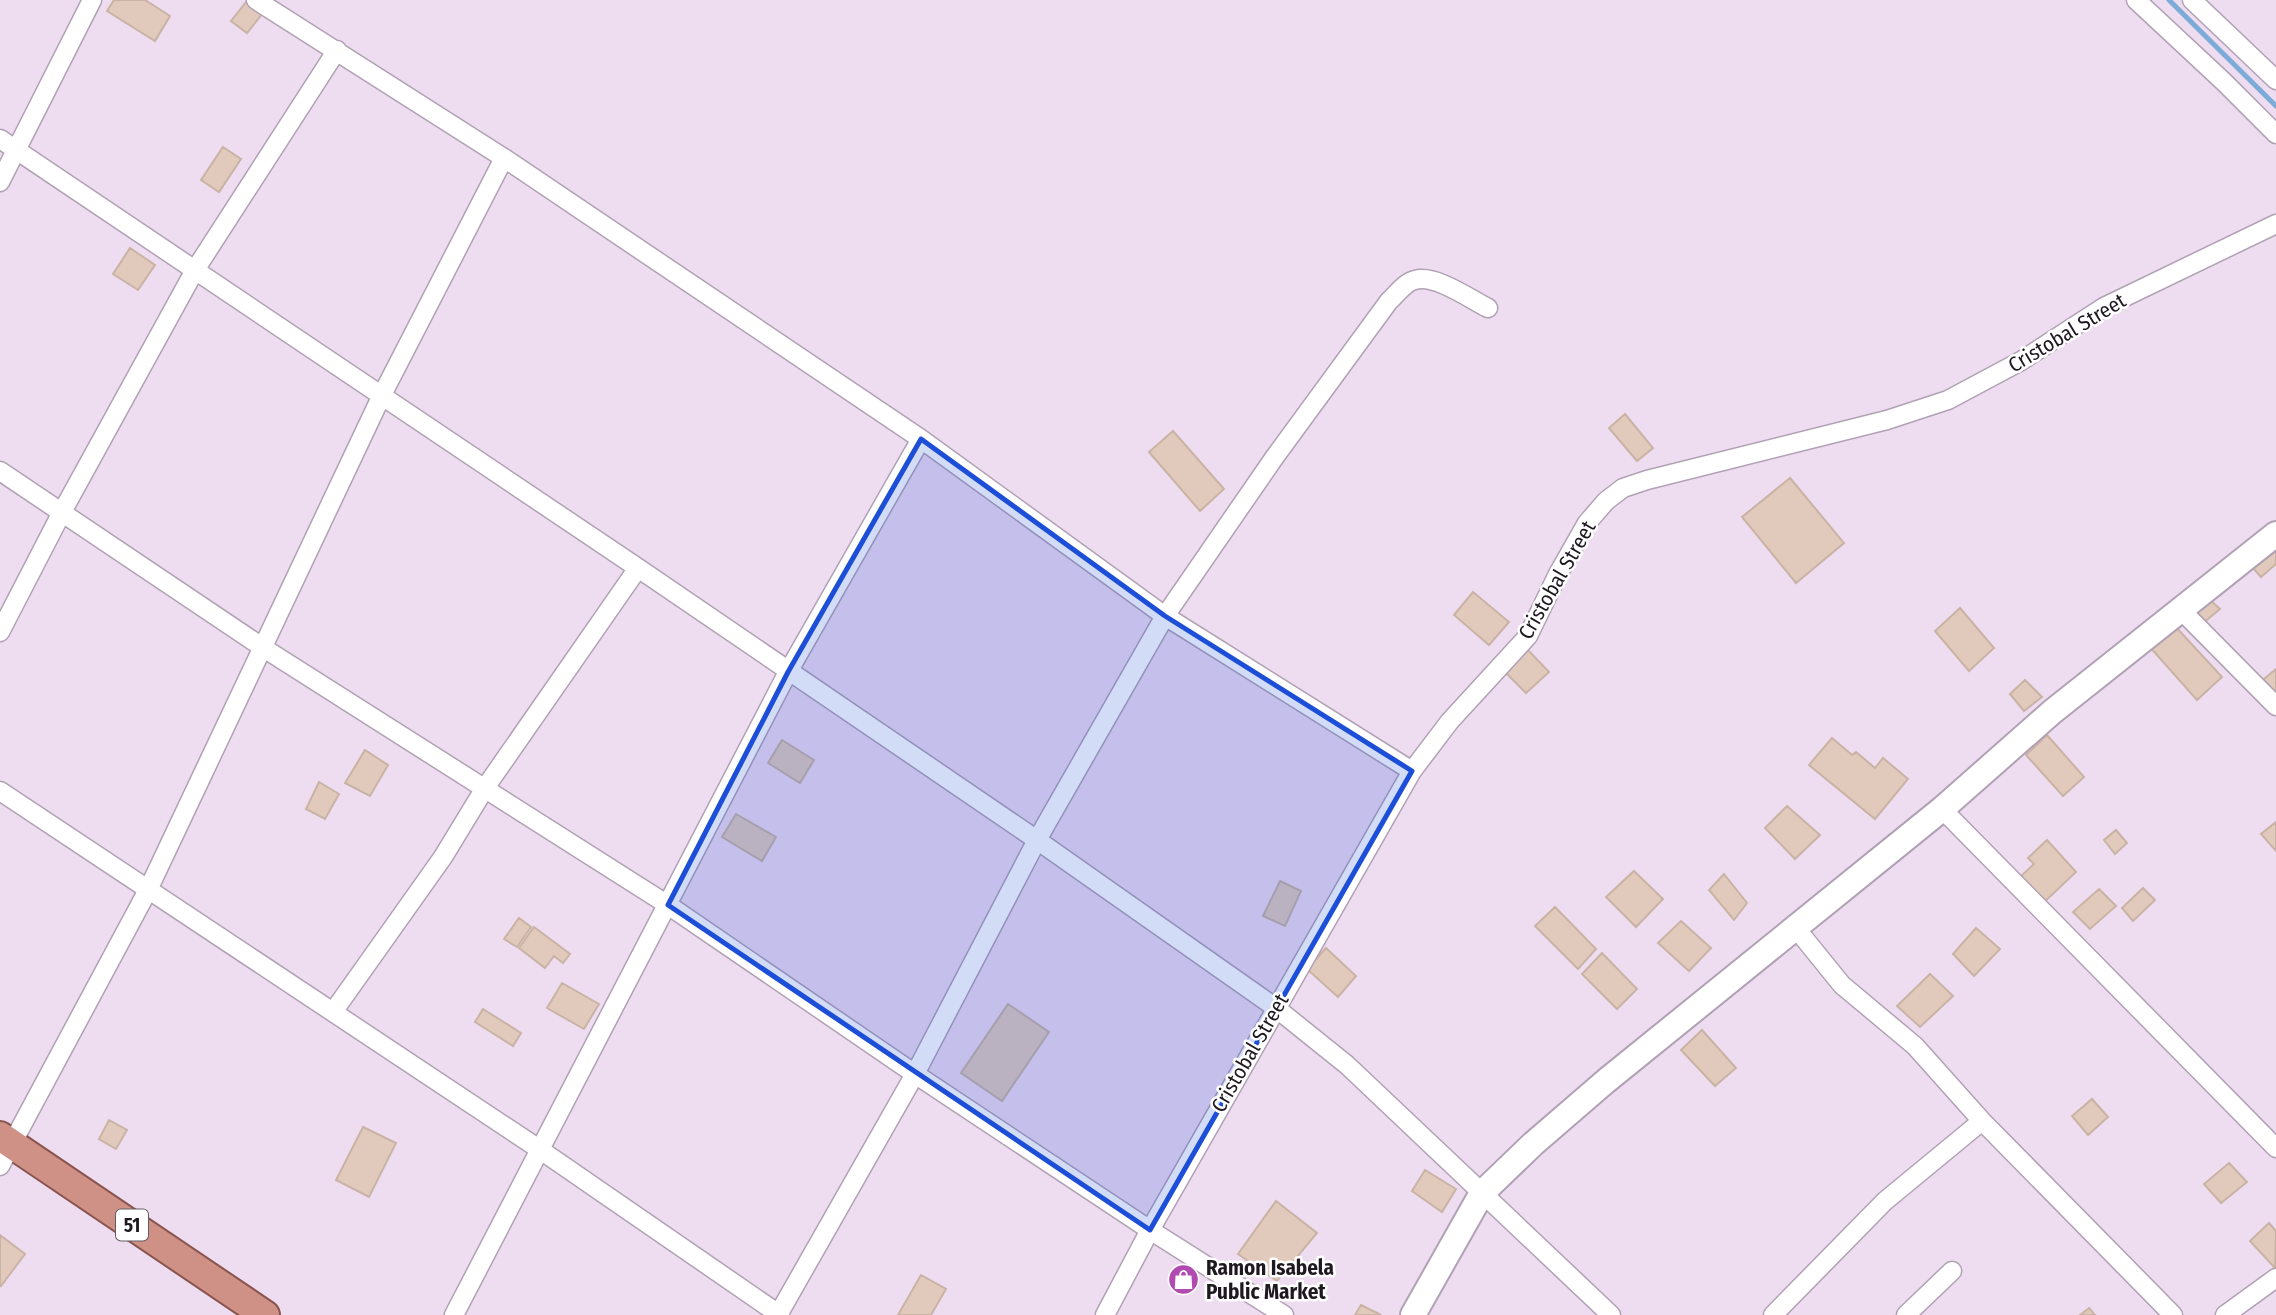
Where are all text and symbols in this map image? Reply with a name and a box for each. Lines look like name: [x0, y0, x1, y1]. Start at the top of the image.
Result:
street label: Cristobal Street: [2003, 288, 2131, 378]
street label: Cristobal Street: [1513, 516, 1602, 644]
street label: Cristobal Street: [1206, 989, 1295, 1117]
road number: 51: [116, 1210, 148, 1240]
place label: Ramon Isabela Public Market: [1206, 1255, 1334, 1305]
shop icon: Ramon Isabela Public Market: [1166, 1263, 1200, 1297]

